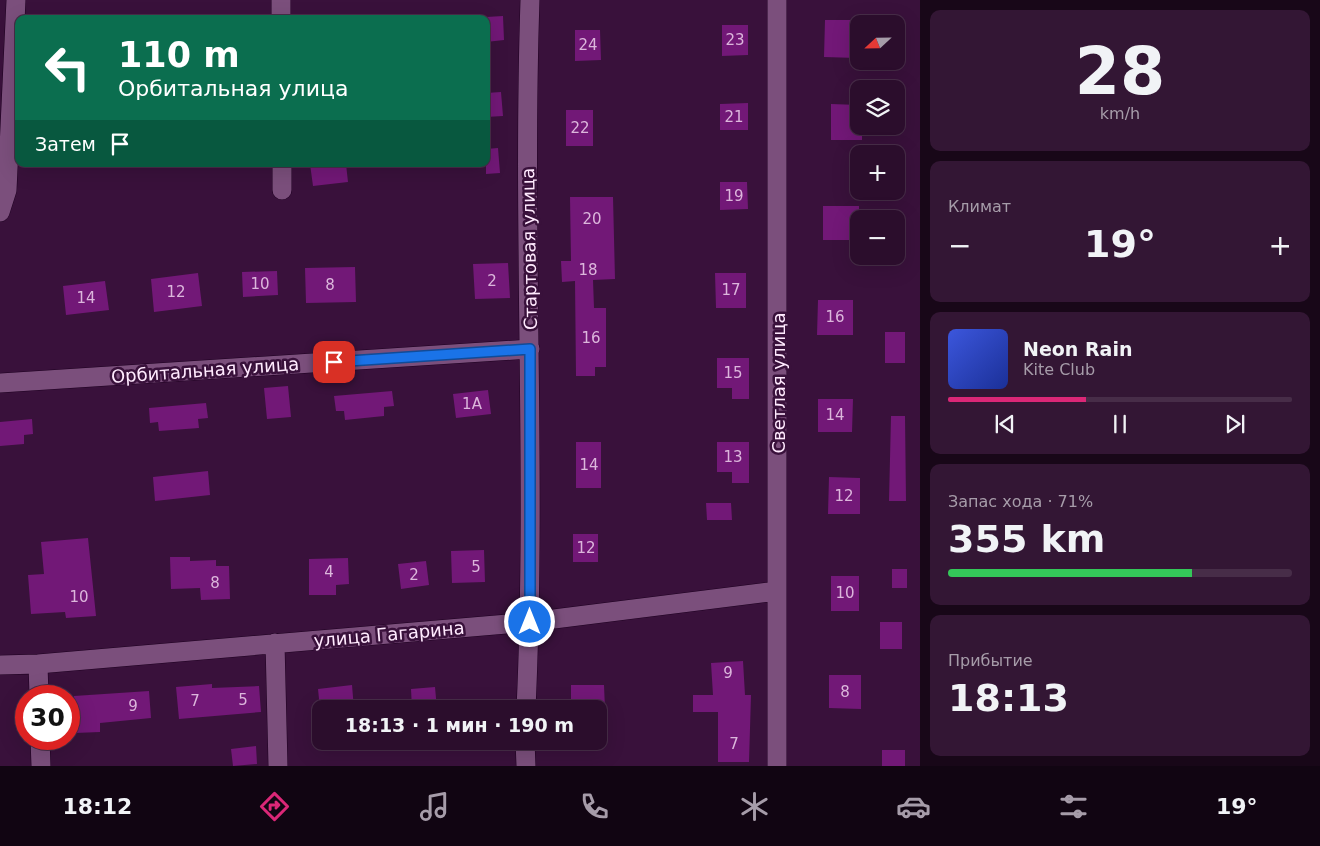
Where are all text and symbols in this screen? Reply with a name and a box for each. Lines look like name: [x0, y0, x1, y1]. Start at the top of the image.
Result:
north arrow: [850, 15, 905, 70]
map controls: [850, 15, 905, 265]
house number: 23: [725, 31, 745, 49]
text: 28: [1075, 34, 1165, 109]
icon: left: [35, 35, 100, 100]
text: 110 m: [118, 35, 240, 75]
house number: 24: [578, 36, 598, 54]
text: Орбитальная улица: [118, 76, 348, 101]
button: layers: [850, 80, 905, 135]
text: km/h: [1100, 104, 1140, 123]
house number: 21: [724, 108, 744, 126]
house number: 22: [570, 119, 590, 137]
icon: arrive: [106, 130, 134, 158]
text: Затем: [35, 133, 96, 155]
button: +: [850, 145, 905, 200]
street label: Стартовая улица: [517, 168, 541, 330]
house number: 19: [724, 187, 744, 205]
text: Климат: [948, 197, 1011, 216]
house number: 20: [582, 210, 602, 228]
button: −: [850, 210, 905, 265]
text: 19°: [1084, 222, 1156, 266]
text: −: [948, 229, 971, 262]
text: +: [1269, 229, 1292, 262]
house number: 18: [578, 261, 598, 279]
house number: 2: [487, 272, 497, 290]
house number: 10: [250, 275, 270, 293]
house number: 8: [325, 276, 335, 294]
house number: 17: [721, 281, 741, 299]
house number: 12: [166, 283, 186, 301]
house number: 14: [76, 289, 96, 307]
house number: 16: [825, 308, 845, 326]
street label: Светлая улица: [768, 313, 789, 453]
house number: 16: [581, 329, 601, 347]
text: Neon Rain: [1023, 338, 1132, 360]
pin: [313, 341, 355, 383]
icon: arrive: [320, 348, 348, 376]
street label: Орбитальная улица: [110, 353, 300, 387]
text: Kite Club: [1023, 360, 1095, 379]
house number: 15: [723, 364, 743, 382]
house number: 1А: [462, 395, 483, 413]
house number: 14: [825, 406, 845, 424]
icon: previous: [991, 410, 1019, 438]
icon: pause: [1106, 410, 1134, 438]
icon: next: [1221, 410, 1249, 438]
house number: 13: [723, 448, 743, 466]
house number: 14: [579, 456, 599, 474]
house number: 12: [834, 487, 854, 505]
text: Запас хода · 71%: [948, 492, 1093, 511]
text: 355 km: [948, 517, 1105, 561]
house number: 12: [576, 539, 596, 557]
house number: 5: [471, 558, 481, 576]
house number: 4: [324, 563, 334, 581]
house number: 2: [409, 566, 419, 584]
house number: 8: [210, 574, 220, 592]
house number: 10: [835, 584, 855, 602]
house number: 10: [69, 588, 89, 606]
position arrow: [503, 595, 555, 647]
street label: улица Гагарина: [313, 617, 465, 651]
text: Прибытие: [948, 651, 1033, 670]
house number: 9: [723, 664, 733, 682]
text: 18:13: [948, 676, 1069, 720]
house number: 8: [840, 683, 850, 701]
speed limit sign: 30: [15, 685, 80, 750]
house number: 5: [238, 691, 248, 709]
house number: 7: [190, 692, 200, 710]
house number: 9: [128, 697, 138, 715]
text: 18:13 · 1 мин · 190 m: [345, 714, 574, 736]
house number: 7: [729, 735, 739, 753]
icon: directions: [257, 789, 292, 824]
icon: music: [417, 789, 452, 824]
icon: phone: [577, 789, 612, 824]
icon: climate: [737, 789, 772, 824]
icon: car: [896, 789, 931, 824]
icon: filters: [1056, 789, 1091, 824]
text: 18:12: [62, 794, 132, 819]
text: 19°: [1216, 794, 1258, 819]

